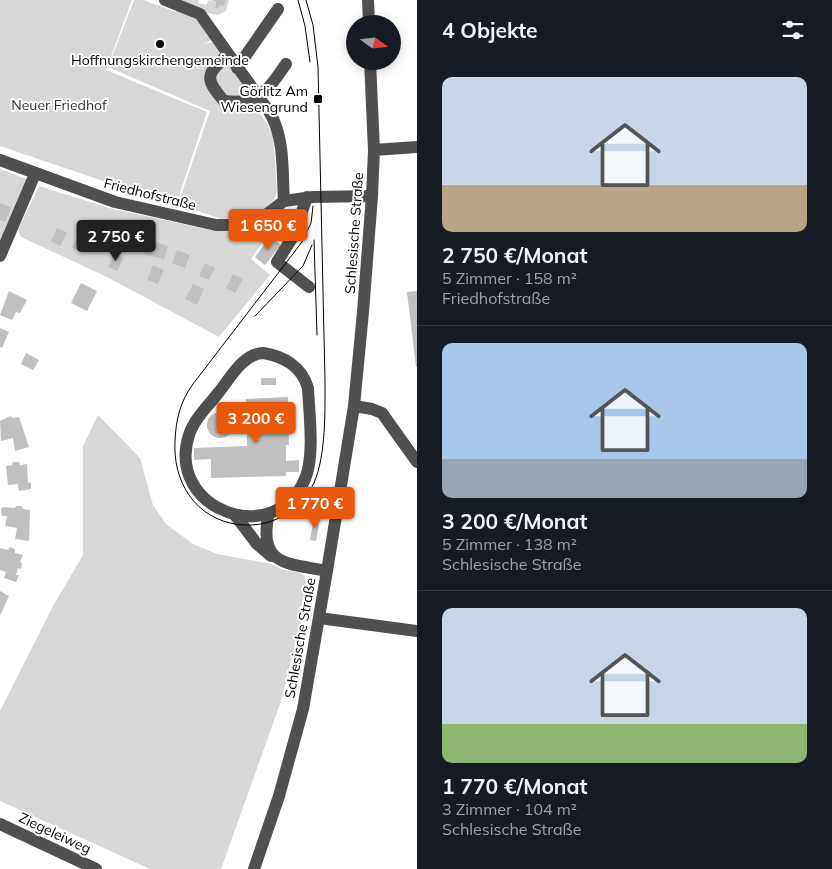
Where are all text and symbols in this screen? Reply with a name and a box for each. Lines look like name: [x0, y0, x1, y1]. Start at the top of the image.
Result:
north arrow: [346, 15, 401, 70]
map controls: [346, 15, 401, 70]
icon: filters: [779, 16, 807, 44]
text: 4 Objekte: [442, 17, 538, 43]
marker: Hoffnungskirchengemeinde: [154, 38, 166, 50]
place label: Hoffnungskirchengemeinde: [71, 51, 249, 69]
place label: Görlitz Am Wiesengrund: [221, 82, 308, 116]
marker: Görlitz Am Wiesengrund: [312, 93, 324, 105]
park label: Neuer Friedhof: [11, 96, 107, 114]
icon: home: [580, 110, 670, 200]
street label: Schlesische Straße: [341, 172, 367, 294]
street label: Friedhofstraße: [102, 174, 198, 214]
pin: 1 650 €: [222, 208, 314, 251]
text: 1 650 €: [240, 215, 296, 235]
pin: 2 750 €: [70, 220, 162, 262]
text: 2 750 €: [88, 226, 144, 246]
text: 2 750 €/Monat: [442, 242, 588, 268]
text: 5 Zimmer · 158 m²: [442, 268, 577, 288]
text: Friedhofstraße: [442, 288, 550, 308]
icon: home: [580, 375, 670, 465]
pin: 3 200 €: [210, 402, 302, 444]
text: 3 200 €: [228, 408, 284, 428]
pin: 1 770 €: [269, 486, 361, 529]
text: 1 770 €: [287, 493, 343, 513]
text: 3 200 €/Monat: [442, 508, 588, 534]
text: 5 Zimmer · 138 m²: [442, 534, 577, 554]
text: Schlesische Straße: [442, 554, 581, 574]
street label: Schlesische Straße: [281, 576, 319, 700]
icon: home: [580, 640, 670, 730]
text: 1 770 €/Monat: [442, 773, 588, 799]
text: 3 Zimmer · 104 m²: [442, 799, 577, 819]
street label: Ziegeleiweg: [16, 808, 94, 858]
text: Schlesische Straße: [442, 819, 581, 839]

